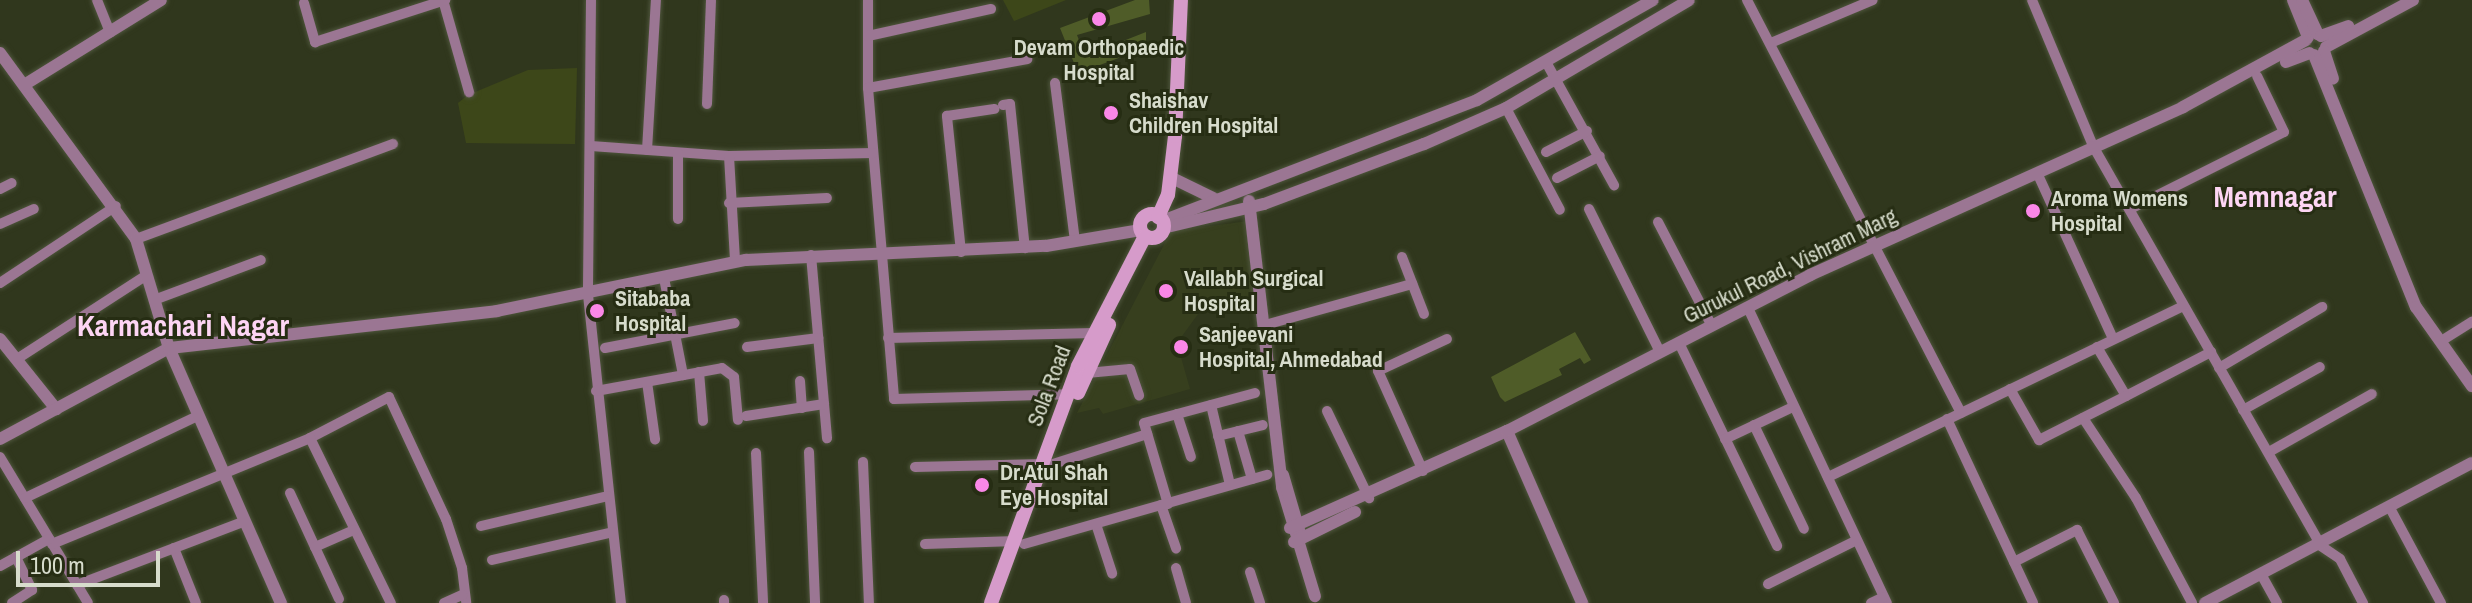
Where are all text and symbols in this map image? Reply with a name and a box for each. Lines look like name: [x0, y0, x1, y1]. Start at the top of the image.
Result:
marker: Devam Orthopaedic Hospital: [1088, 8, 1110, 30]
place label: Devam Orthopaedic Hospital: [1014, 34, 1184, 86]
place label: Shaishav Children Hospital: [1129, 87, 1278, 138]
marker: Shaishav Children Hospital: [1100, 102, 1122, 124]
district label: Memnagar: [2213, 178, 2337, 214]
place label: Aroma Womens Hospital: [2051, 185, 2188, 236]
marker: Aroma Womens Hospital: [2022, 200, 2044, 222]
street label: Gurukul Road, Vishram Marg: [1679, 203, 1901, 329]
place label: Vallabh Surgical Hospital: [1184, 265, 1323, 316]
marker: Vallabh Surgical Hospital: [1155, 280, 1177, 302]
place label: Sitababa Hospital: [615, 285, 690, 336]
marker: Sitababa Hospital: [586, 300, 608, 322]
district label: Karmachari Nagar: [77, 307, 289, 343]
place label: Sanjeevani Hospital, Ahmedabad: [1199, 321, 1383, 372]
marker: Sanjeevani Hospital, Ahmedabad: [1170, 336, 1192, 358]
street label: Sola Road: [1022, 342, 1076, 430]
place label: Dr.Atul Shah Eye Hospital: [1000, 459, 1108, 510]
marker: Dr.Atul Shah Eye Hospital: [971, 474, 993, 496]
scale bar: [20, 535, 164, 585]
text: 100 m: [30, 549, 85, 581]

